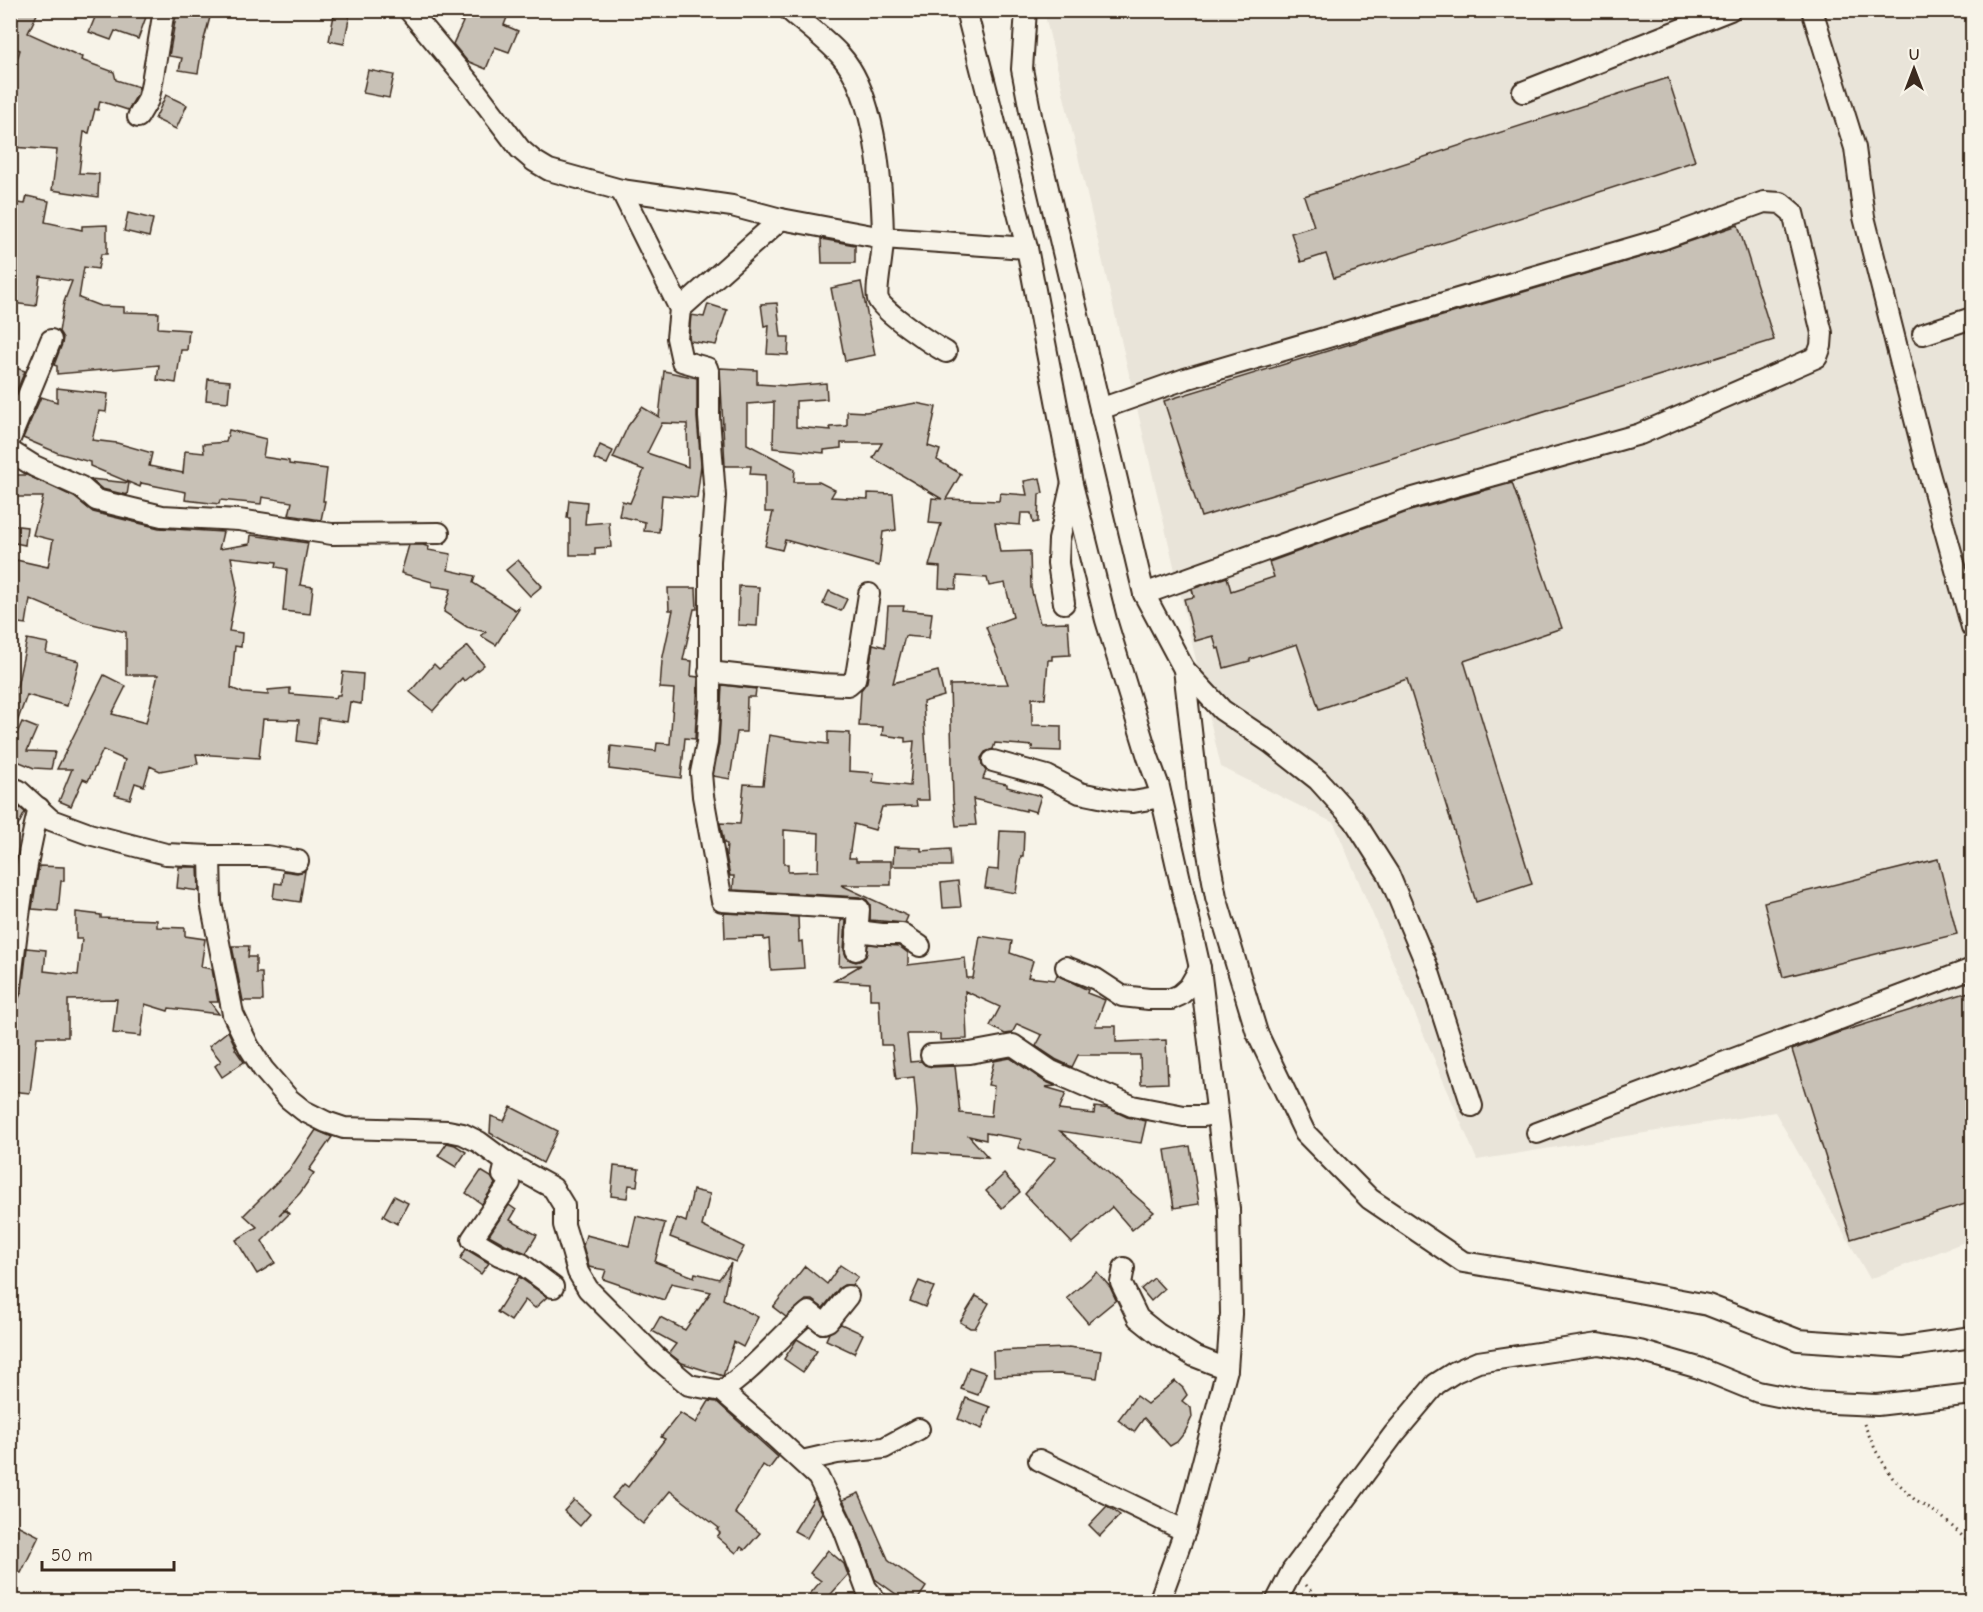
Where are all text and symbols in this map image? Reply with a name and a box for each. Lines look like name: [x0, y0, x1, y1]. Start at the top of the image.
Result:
north arrow: [1884, 39, 1944, 99]
text: U: [1909, 46, 1919, 64]
scale bar: [42, 1534, 174, 1572]
text: 50 m: [51, 1545, 93, 1566]

